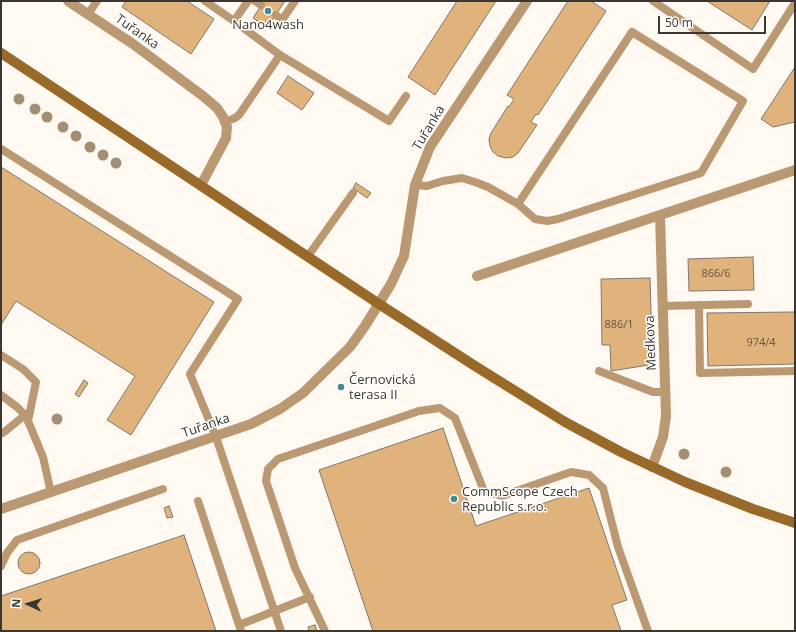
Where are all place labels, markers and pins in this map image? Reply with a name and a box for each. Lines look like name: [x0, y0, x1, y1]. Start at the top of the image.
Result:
marker: Nano4wash: [263, 6, 273, 16]
place label: Nano4wash: [232, 17, 304, 33]
place label: Černovická terasa II: [349, 372, 416, 403]
marker: Černovická terasa II: [336, 382, 346, 392]
place label: CommScope Czech Republic s.r.o.: [462, 484, 578, 515]
marker: CommScope Czech Republic s.r.o.: [449, 494, 459, 504]

